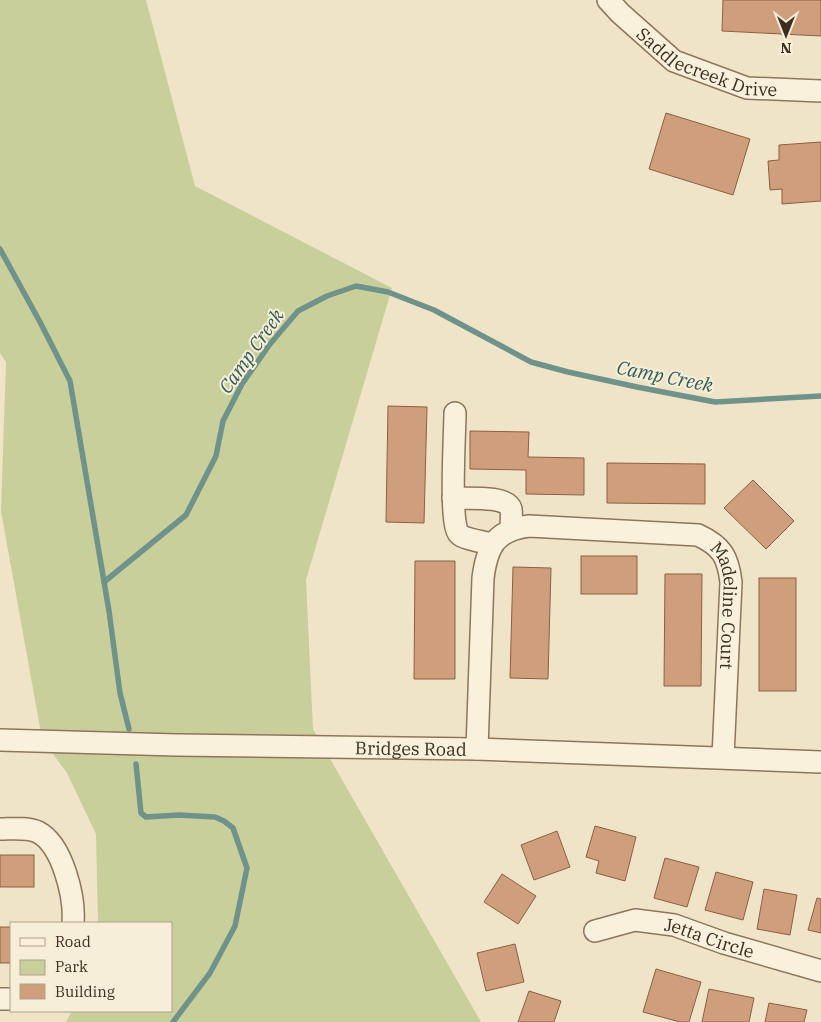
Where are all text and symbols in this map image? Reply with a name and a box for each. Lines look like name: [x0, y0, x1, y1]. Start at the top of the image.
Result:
north arrow: [761, 10, 811, 60]
street label: Saddlecreek Drive: [632, 22, 778, 101]
text: N: [780, 39, 792, 57]
water label: Camp Creek: [213, 303, 289, 398]
water label: Camp Creek: [615, 355, 716, 397]
street label: Madeline Court: [706, 536, 743, 670]
street label: Bridges Road: [355, 736, 467, 760]
street label: Jetta Circle: [663, 912, 757, 963]
legend: [10, 922, 172, 1012]
text: Road: [55, 932, 91, 951]
text: Park: [55, 957, 88, 976]
text: Building: [55, 982, 115, 1001]

